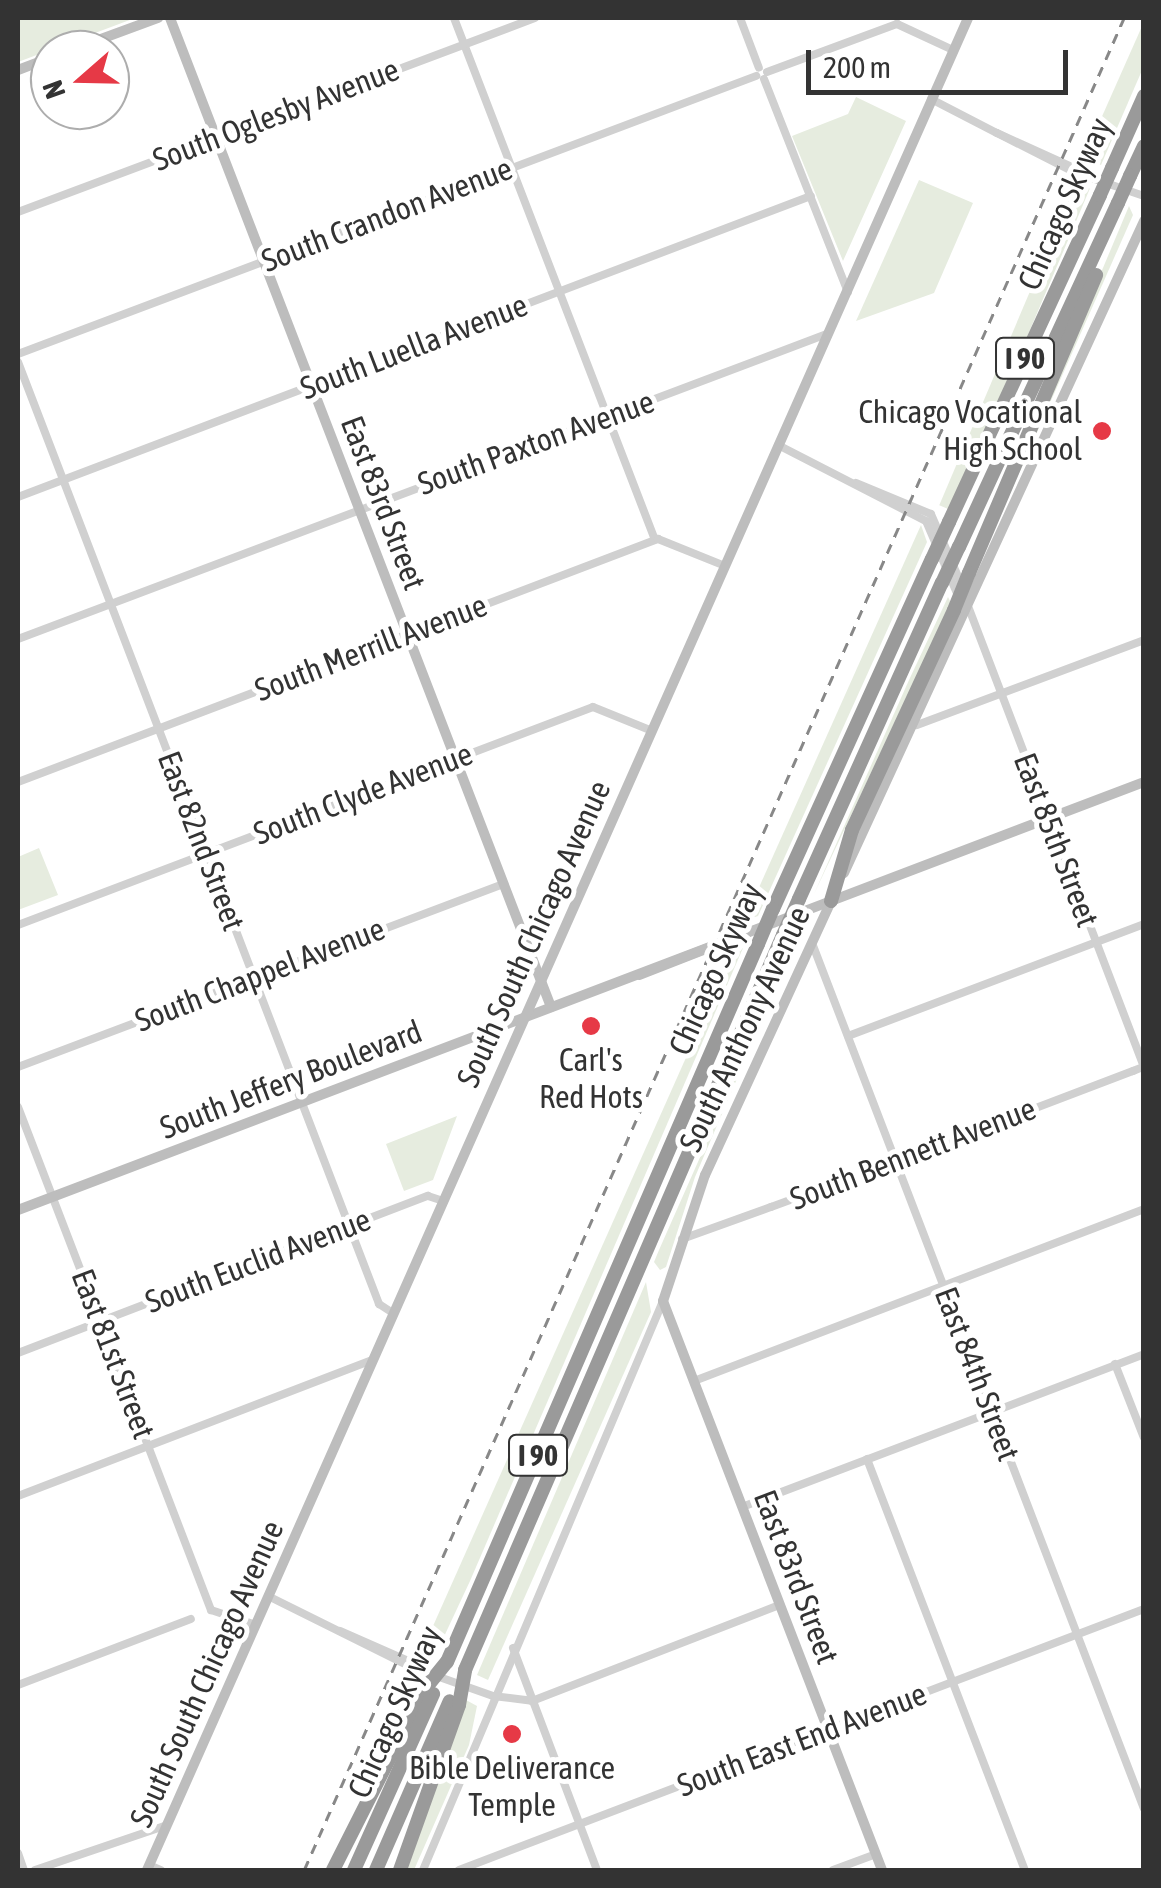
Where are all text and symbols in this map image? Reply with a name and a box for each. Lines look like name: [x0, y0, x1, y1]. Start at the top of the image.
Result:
north arrow: [30, 30, 130, 130]
scale bar: [811, 30, 1074, 92]
street label: South Oglesby Avenue: [148, 50, 404, 180]
text: 200 m: [823, 50, 891, 84]
text: N: [36, 76, 72, 103]
street label: Chicago Skyway: [1010, 112, 1120, 296]
street label: South Crandon Avenue: [256, 150, 518, 280]
street label: South Luella Avenue: [295, 286, 533, 408]
road number: I 90: [995, 333, 1055, 383]
street label: South Paxton Avenue: [413, 382, 659, 504]
place label: Chicago Vocational High School: [858, 394, 1082, 469]
street label: East 83rd Street: [332, 411, 434, 595]
marker: Chicago Vocational High School: [1091, 420, 1113, 442]
street label: South Merrill Avenue: [250, 586, 492, 710]
street label: South Clyde Avenue: [248, 735, 478, 853]
street label: East 82nd Street: [149, 746, 253, 936]
street label: East 85th Street: [1005, 748, 1107, 932]
street label: South South Chicago Avenue: [449, 775, 619, 1093]
street label: Chicago Skyway: [661, 877, 771, 1061]
street label: South Anthony Avenue: [671, 900, 819, 1158]
street label: South Chappel Avenue: [130, 910, 390, 1040]
street label: South Jeffery Boulevard: [155, 1012, 427, 1148]
marker: Carl's Red Hots: [580, 1015, 602, 1037]
place label: Carl's Red Hots: [539, 1042, 643, 1117]
street label: South Bennett Avenue: [785, 1090, 1041, 1218]
street label: South Euclid Avenue: [140, 1200, 376, 1322]
street label: East 81st Street: [63, 1264, 163, 1444]
street label: East 84th Street: [926, 1282, 1028, 1466]
road number: I 90: [508, 1430, 568, 1480]
street label: East 83rd Street: [745, 1485, 847, 1669]
street label: South South Chicago Avenue: [122, 1515, 292, 1833]
street label: Chicago Skyway: [340, 1620, 450, 1804]
street label: South East End Avenue: [672, 1675, 932, 1805]
marker: Bible Deliverance Temple: [501, 1723, 523, 1745]
place label: Bible Deliverance Temple: [409, 1750, 615, 1825]

